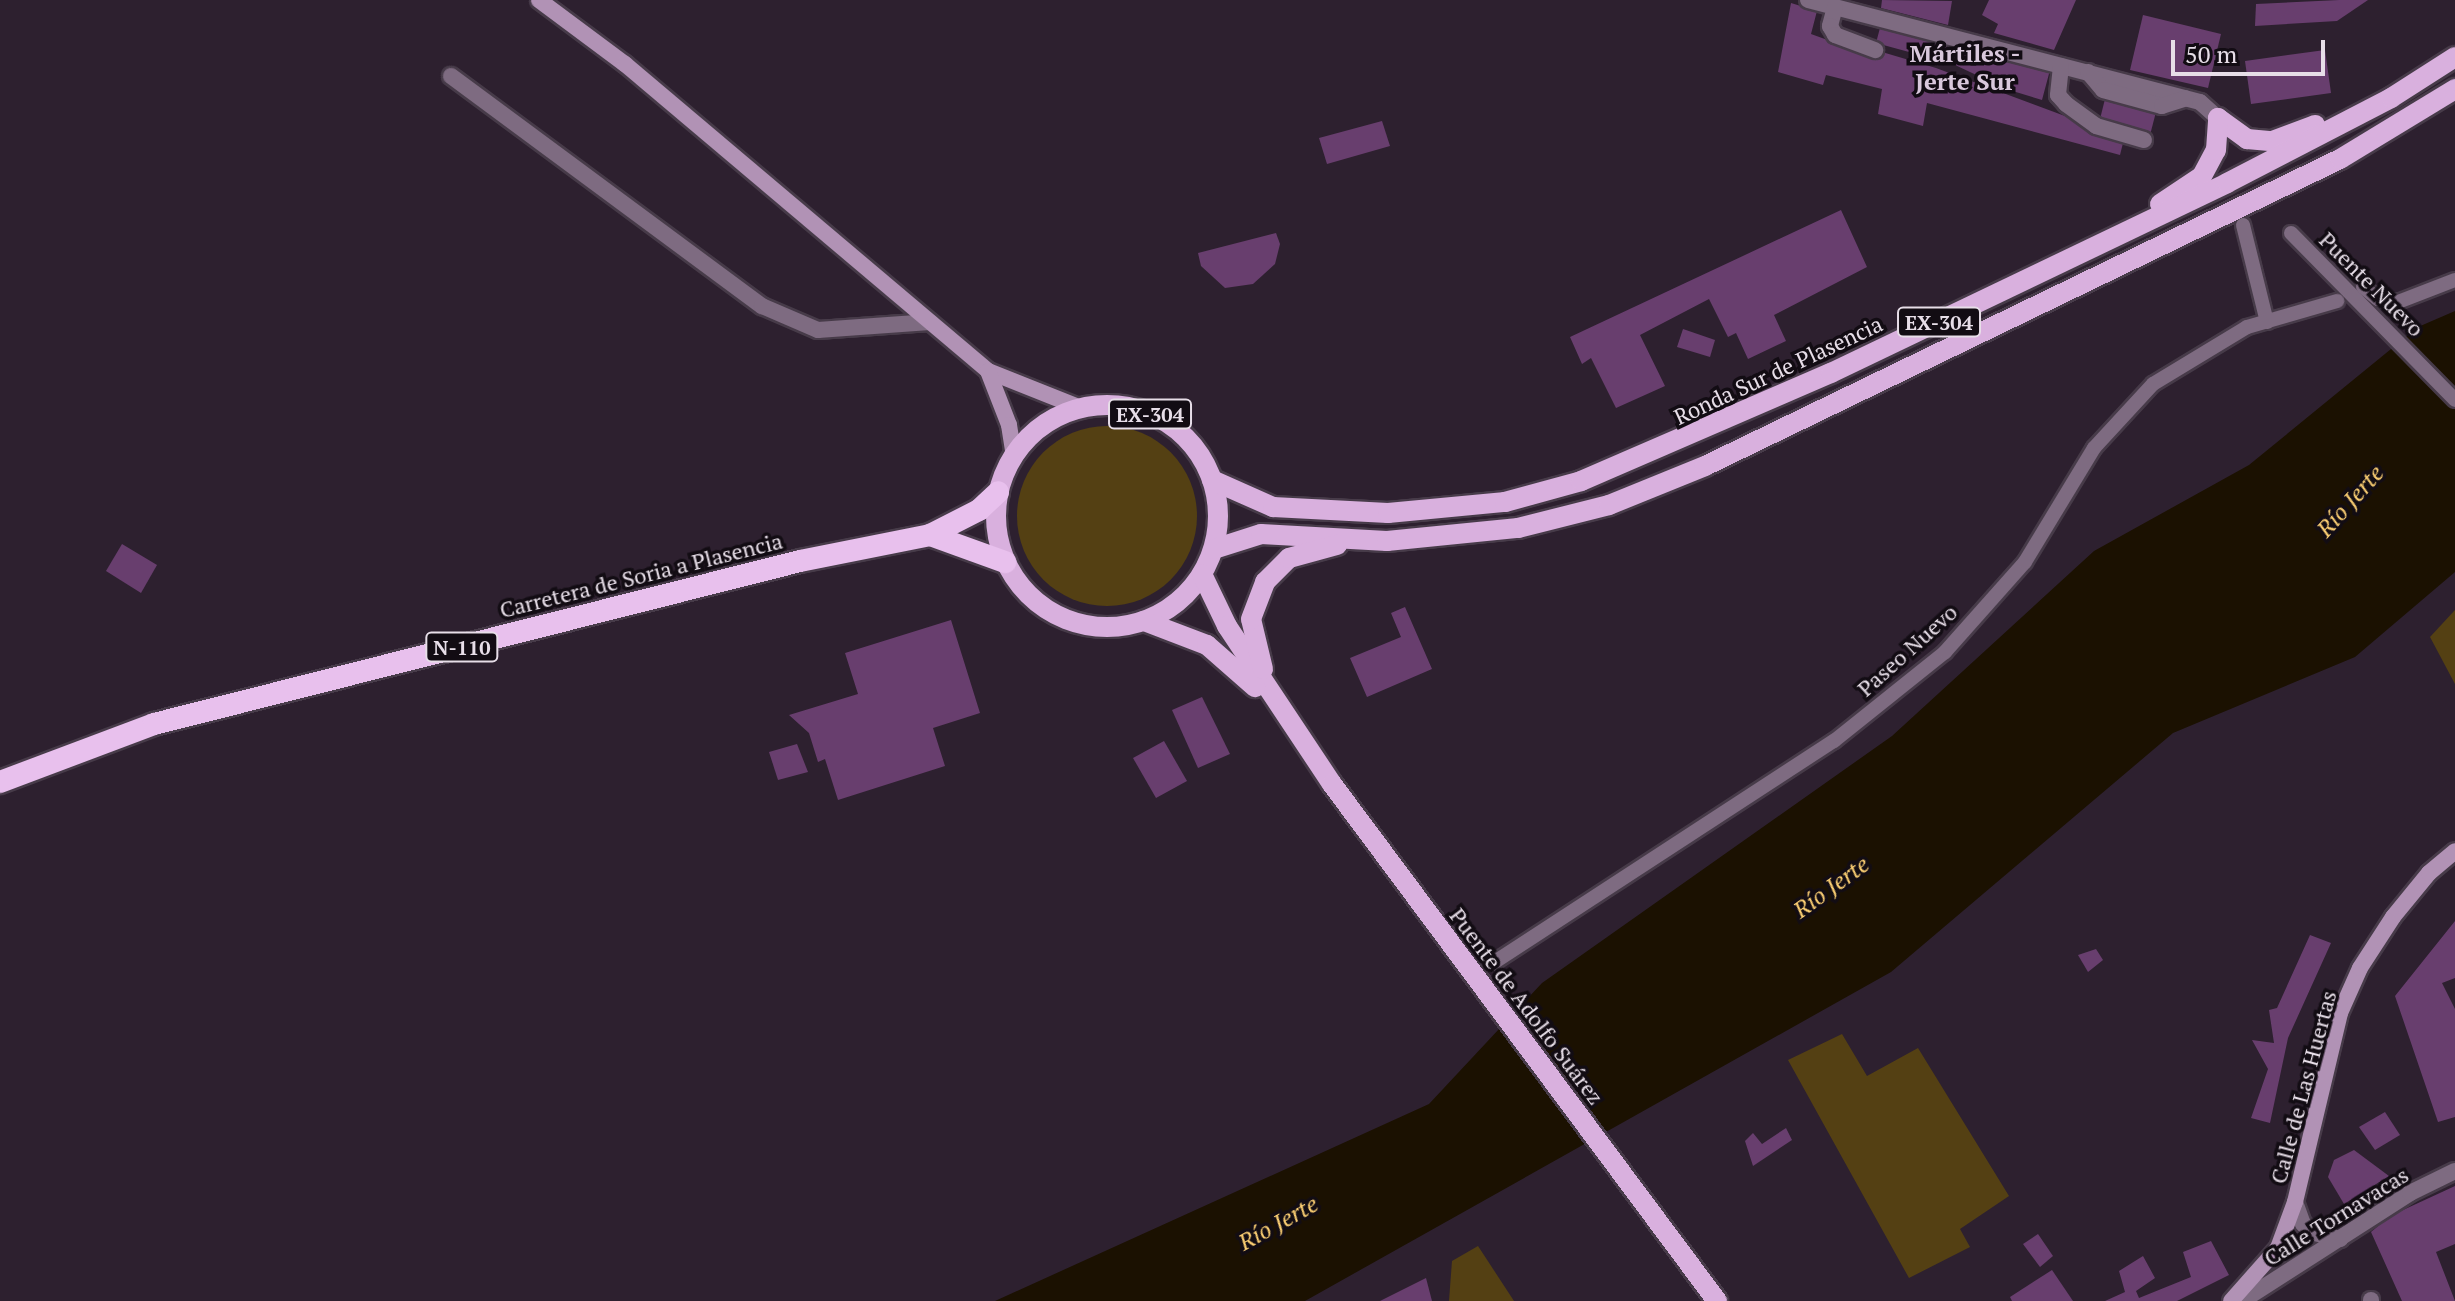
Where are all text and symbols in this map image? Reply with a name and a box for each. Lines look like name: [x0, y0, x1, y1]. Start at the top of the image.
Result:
scale bar: [2175, 24, 2329, 74]
text: 50 m: [2185, 38, 2237, 70]
district label: Mártiles - Jerte Sur: [1909, 40, 2021, 96]
street label: Puente Nuevo: [2314, 226, 2430, 342]
road number: EX-304: [1897, 306, 1981, 338]
street label: Ronda Sur de Plasencia: [1670, 310, 1886, 430]
road number: EX-304: [1108, 398, 1192, 430]
water label: Río Jerte: [2310, 459, 2390, 543]
street label: Carretera de Soria a Plasencia: [497, 527, 785, 623]
street label: Paseo Nuevo: [1852, 598, 1962, 702]
road number: N-110: [424, 631, 500, 663]
water label: Río Jerte: [1787, 850, 1875, 924]
street label: Puente de Adolfo Suárez: [1444, 903, 1610, 1109]
street label: Calle de Las Huertas: [2265, 988, 2341, 1186]
street label: Calle Tornavacas: [2259, 1161, 2413, 1271]
water label: Río Jerte: [1233, 1189, 1323, 1257]

